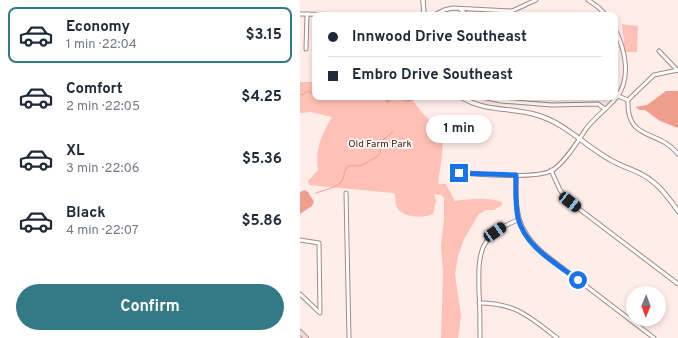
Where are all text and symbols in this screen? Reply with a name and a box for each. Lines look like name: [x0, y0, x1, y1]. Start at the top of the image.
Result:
icon: car: [18, 17, 54, 53]
text: Economy: [66, 18, 130, 37]
text: $3.15: [245, 26, 282, 45]
text: Innwood Drive Southeast: [352, 28, 527, 47]
text: 1 min · 22:04: [66, 37, 137, 53]
text: Embro Drive Southeast: [352, 66, 513, 85]
icon: car: [18, 79, 54, 115]
text: Comfort: [66, 80, 123, 99]
text: $4.25: [241, 88, 282, 107]
text: 2 min · 22:05: [66, 99, 140, 115]
callout: 1 min: [426, 115, 492, 143]
text: 1 min: [443, 121, 475, 137]
park label: Old Farm Park: [348, 138, 412, 151]
icon: car: [18, 141, 54, 177]
text: XL: [66, 142, 84, 161]
text: $5.36: [242, 150, 282, 169]
text: 3 min · 22:06: [66, 161, 140, 177]
route end: [450, 164, 468, 182]
car: [557, 190, 583, 214]
icon: car: [18, 203, 54, 239]
text: Black: [66, 204, 106, 223]
text: $5.86: [241, 212, 282, 231]
car: [482, 220, 508, 244]
text: 4 min · 22:07: [66, 223, 138, 239]
route start: [569, 271, 587, 289]
button: Confirm: [16, 284, 284, 330]
north arrow: [626, 286, 666, 326]
map controls: [626, 286, 666, 326]

